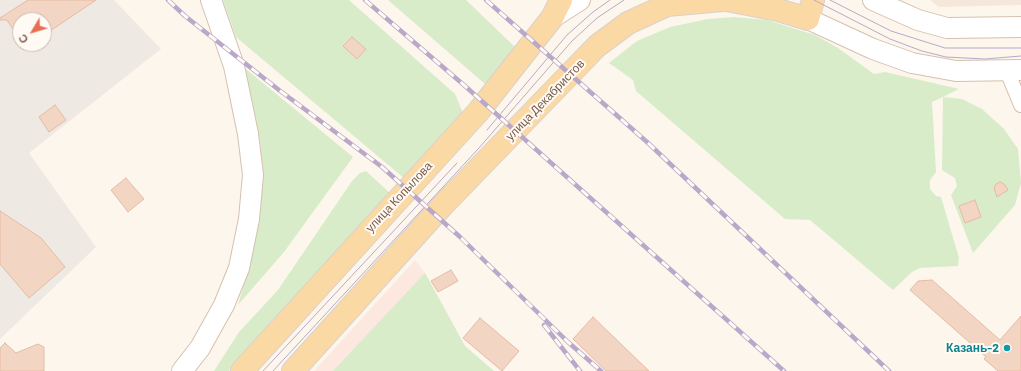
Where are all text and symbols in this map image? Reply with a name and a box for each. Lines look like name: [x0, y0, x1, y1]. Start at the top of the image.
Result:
north arrow: [12, 12, 52, 52]
text: С: [15, 32, 31, 46]
street label: улица Декабристов: [503, 57, 587, 143]
street label: улица Копылова: [363, 159, 435, 235]
place label: Казань-2: [946, 341, 999, 355]
marker: Казань-2: [1002, 343, 1012, 353]

